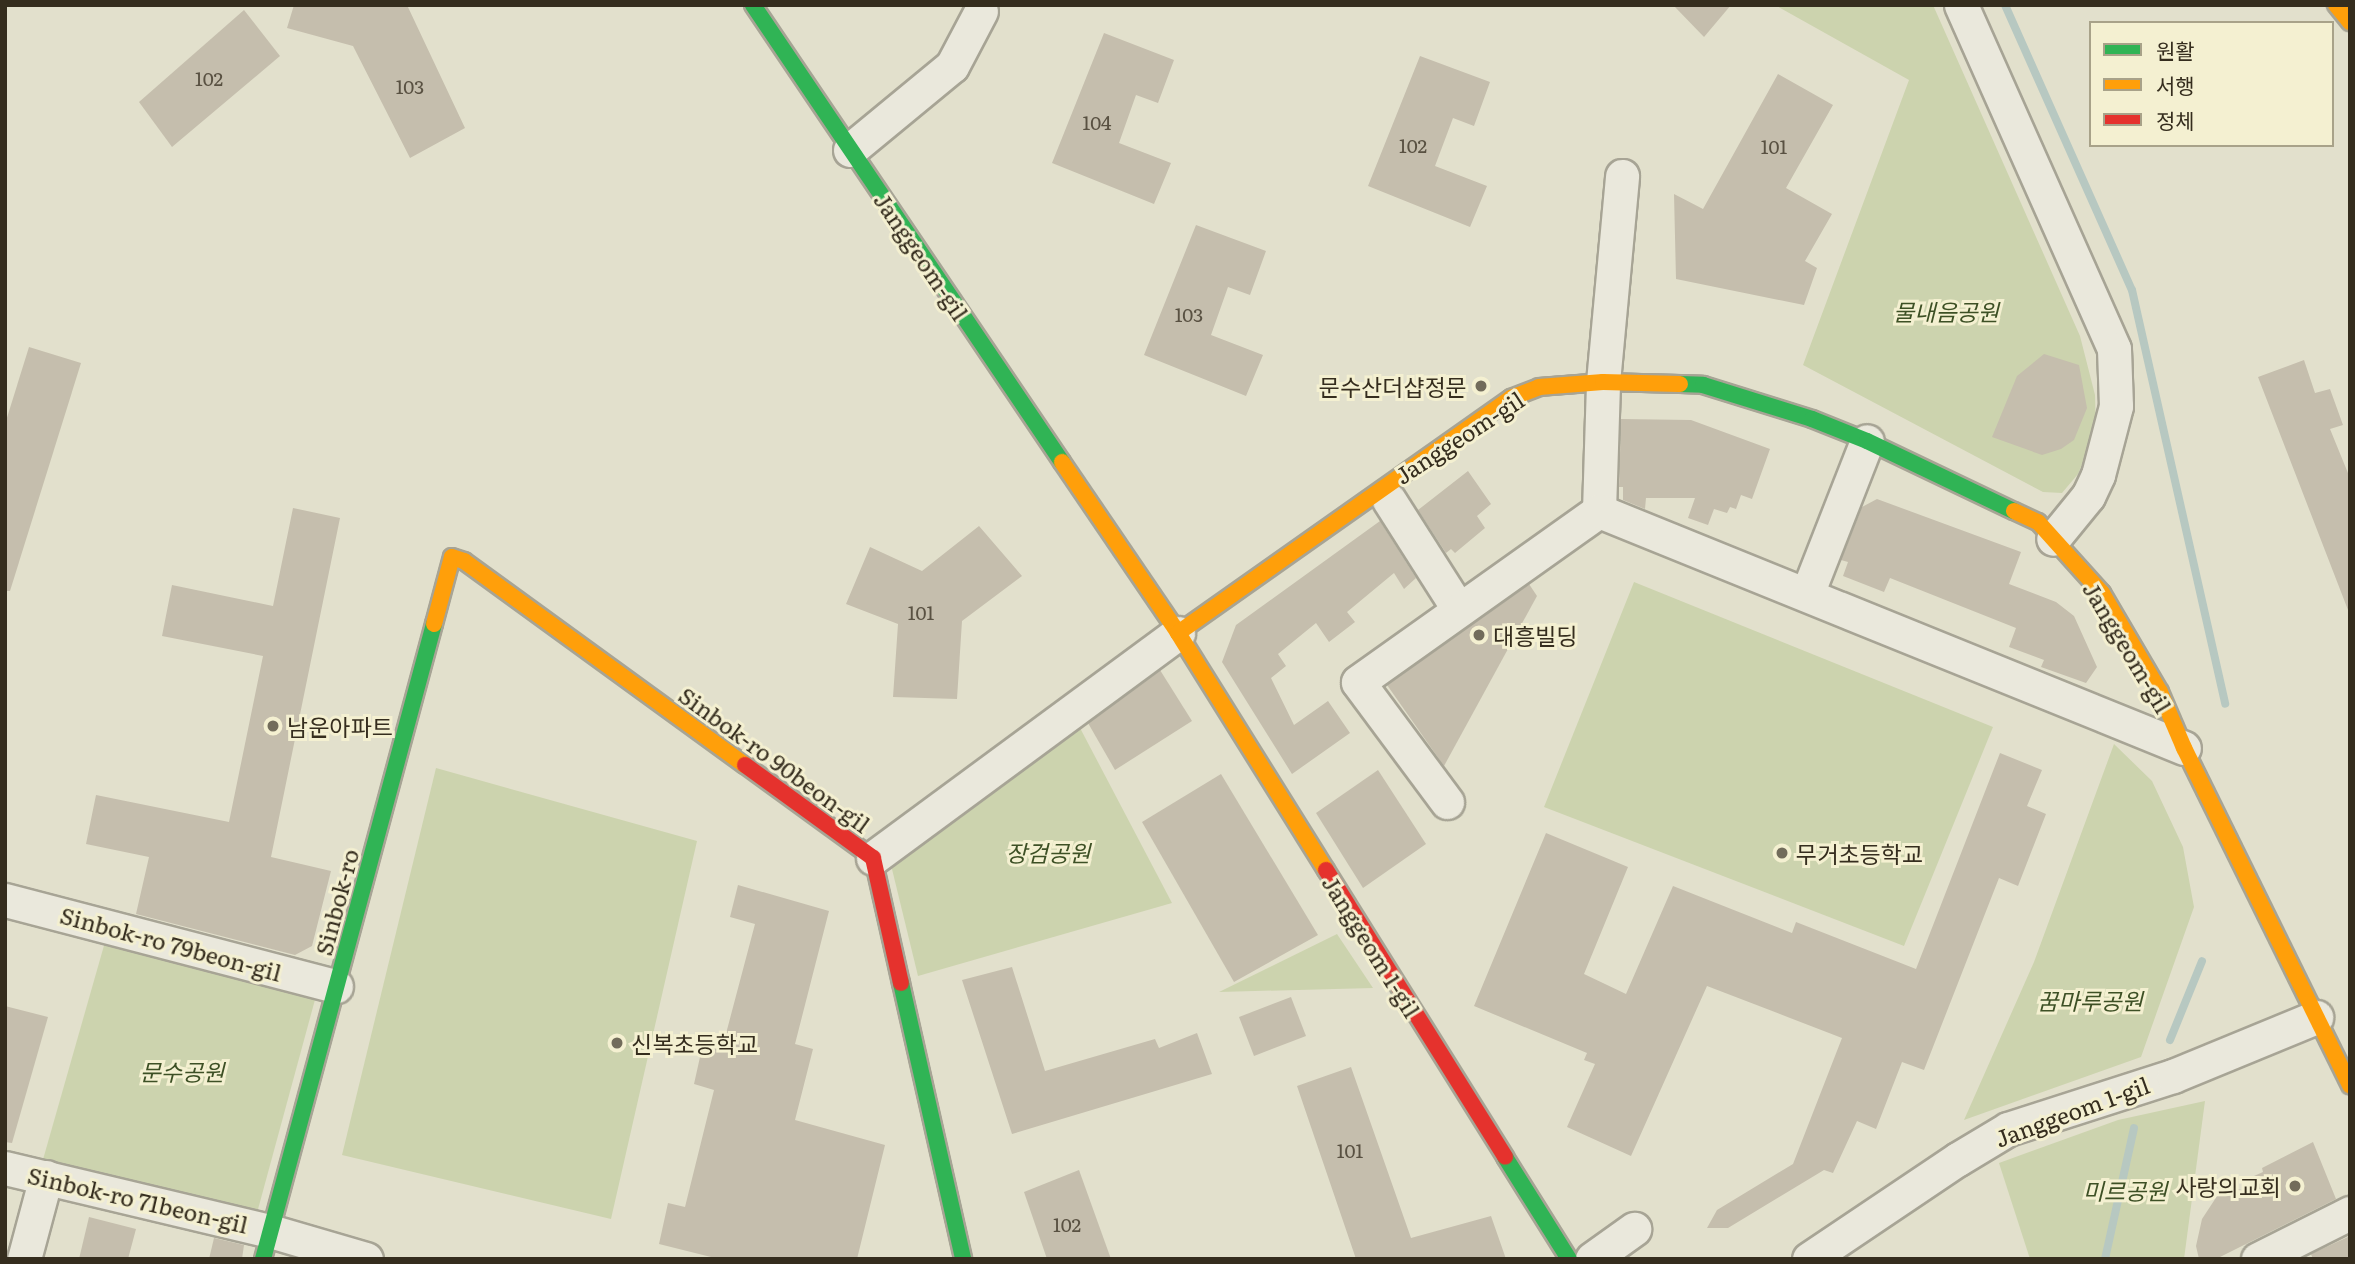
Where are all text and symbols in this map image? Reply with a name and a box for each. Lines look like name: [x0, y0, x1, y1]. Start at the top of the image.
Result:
legend: [2089, 21, 2334, 147]
text: 원활: [2156, 34, 2195, 65]
house number: 102: [195, 68, 223, 90]
text: 서행: [2156, 69, 2195, 100]
house number: 103: [396, 76, 424, 98]
text: 정체: [2156, 104, 2195, 135]
house number: 104: [1082, 112, 1112, 134]
house number: 102: [1399, 135, 1427, 157]
house number: 101: [1761, 136, 1787, 158]
street label: Janggeom-gil: [869, 187, 975, 325]
park label: 물내음공원: [1893, 297, 1999, 325]
house number: 103: [1175, 304, 1203, 326]
place label: 문수산더샵정문: [1319, 372, 1467, 400]
marker: 문수산더샵정문: [1473, 378, 1489, 394]
street label: Janggeom-gil: [1389, 385, 1529, 489]
street label: Janggeom-gil: [2078, 576, 2178, 718]
house number: 101: [908, 602, 934, 624]
place label: 대흥빌딩: [1493, 621, 1578, 649]
marker: 대흥빌딩: [1471, 627, 1487, 643]
street label: Sinbok-ro 90beon-gil: [674, 680, 876, 838]
place label: 남운아파트: [287, 712, 393, 740]
marker: 남운아파트: [265, 718, 281, 734]
park label: 장검공원: [1006, 838, 1090, 866]
place label: 무거초등학교: [1796, 839, 1923, 867]
marker: 무거초등학교: [1774, 845, 1790, 861]
street label: Sinbok-ro: [309, 846, 363, 958]
street label: Janggeom 1-gil: [1317, 870, 1427, 1022]
street label: Sinbok-ro 79beon-gil: [57, 900, 285, 986]
park label: 꿈마루공원: [2037, 986, 2143, 1014]
place label: 신복초등학교: [631, 1029, 758, 1057]
marker: 신복초등학교: [609, 1035, 625, 1051]
park label: 문수공원: [140, 1057, 224, 1085]
street label: Janggeom 1-gil: [1991, 1070, 2153, 1152]
house number: 101: [1337, 1140, 1363, 1162]
street label: Sinbok-ro 71beon-gil: [25, 1160, 251, 1238]
place label: 사랑의교회: [2175, 1172, 2281, 1200]
park label: 미르공원: [2083, 1176, 2167, 1204]
marker: 사랑의교회: [2287, 1178, 2303, 1194]
house number: 102: [1053, 1214, 1081, 1236]

